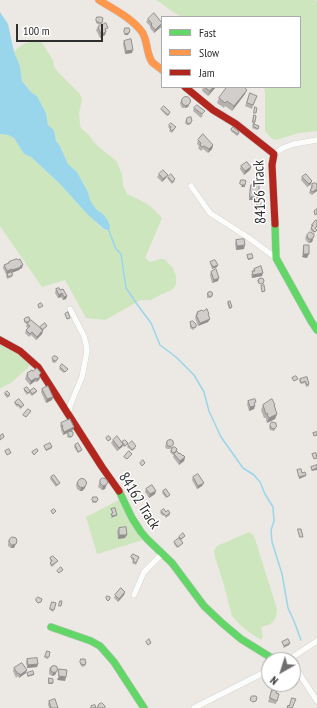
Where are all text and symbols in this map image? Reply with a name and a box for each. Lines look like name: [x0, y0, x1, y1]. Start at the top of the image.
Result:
scale bar: [18, 16, 105, 42]
legend: [161, 16, 301, 88]
text: 100 m: [23, 23, 50, 38]
text: Fast: [199, 25, 216, 40]
text: Slow: [199, 45, 219, 60]
text: Jam: [199, 65, 215, 80]
street label: 84156 Track: [250, 160, 270, 224]
street label: 84162 Track: [115, 469, 163, 533]
north arrow: [261, 652, 301, 692]
text: N: [267, 673, 281, 688]

